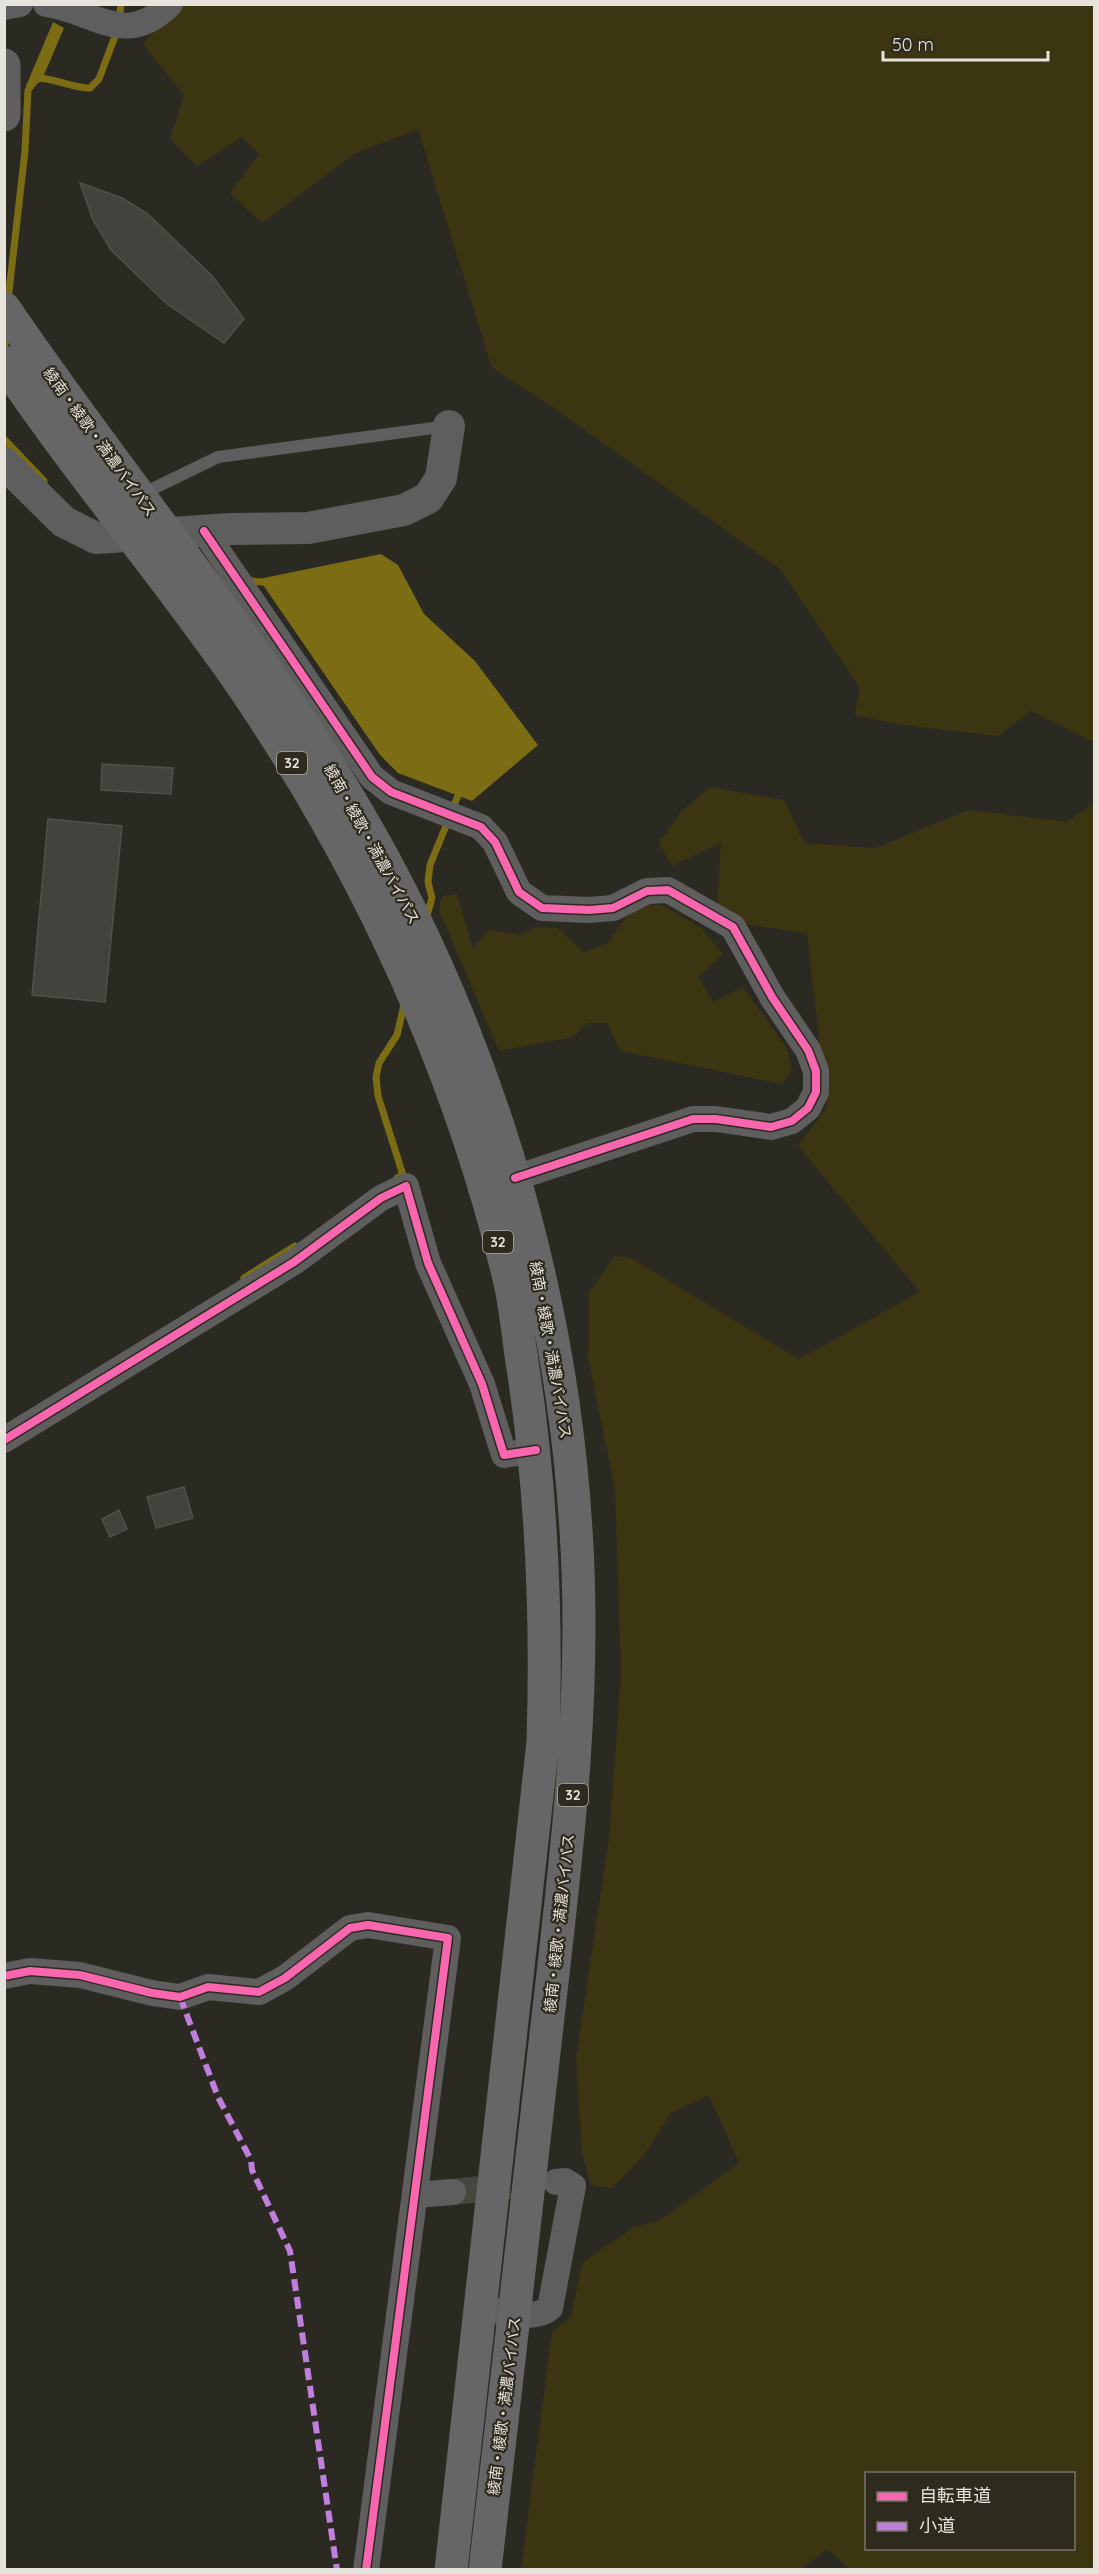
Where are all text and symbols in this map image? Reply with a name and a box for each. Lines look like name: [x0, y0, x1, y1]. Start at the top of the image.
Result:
scale bar: [883, 24, 1048, 62]
text: 50 m: [892, 33, 934, 56]
street label: 綾南・綾歌・満濃バイパス: [40, 364, 160, 520]
road number: 32: [277, 752, 307, 774]
street label: 綾南・綾歌・満濃バイパス: [320, 761, 424, 927]
road number: 32: [483, 1231, 513, 1253]
street label: 綾南・綾歌・満濃バイパス: [526, 1260, 576, 1440]
road number: 32: [558, 1784, 588, 1806]
street label: 綾南・綾歌・満濃バイパス: [540, 1833, 578, 2013]
street label: 綾南・綾歌・満濃バイパス: [484, 2316, 524, 2496]
legend: [865, 2472, 1075, 2550]
text: 自転車道: [919, 2484, 991, 2507]
text: 小道: [919, 2514, 955, 2537]

